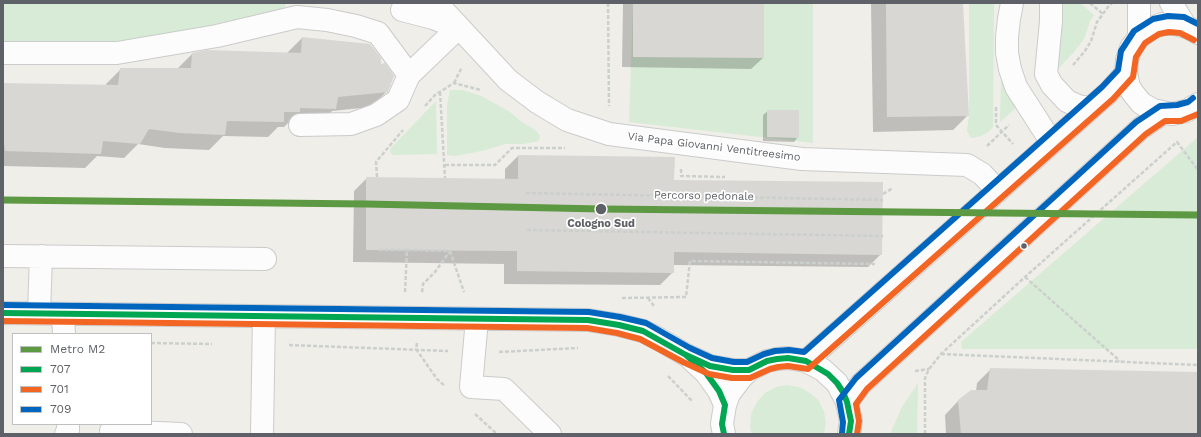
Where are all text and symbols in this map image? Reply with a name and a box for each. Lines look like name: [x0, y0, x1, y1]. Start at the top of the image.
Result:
street label: Via Papa Giovanni Ventitreesimo: [627, 130, 801, 164]
street label: Percorso pedonale: [654, 189, 754, 203]
marker: Cologno Sud: [594, 202, 608, 216]
place label: Cologno Sud: [567, 217, 635, 231]
unlabelled marker: [1019, 241, 1029, 251]
legend: [12, 333, 152, 425]
text: Metro M2: [50, 342, 105, 356]
text: 707: [50, 362, 70, 376]
text: 701: [50, 382, 69, 396]
text: 709: [50, 402, 71, 416]

